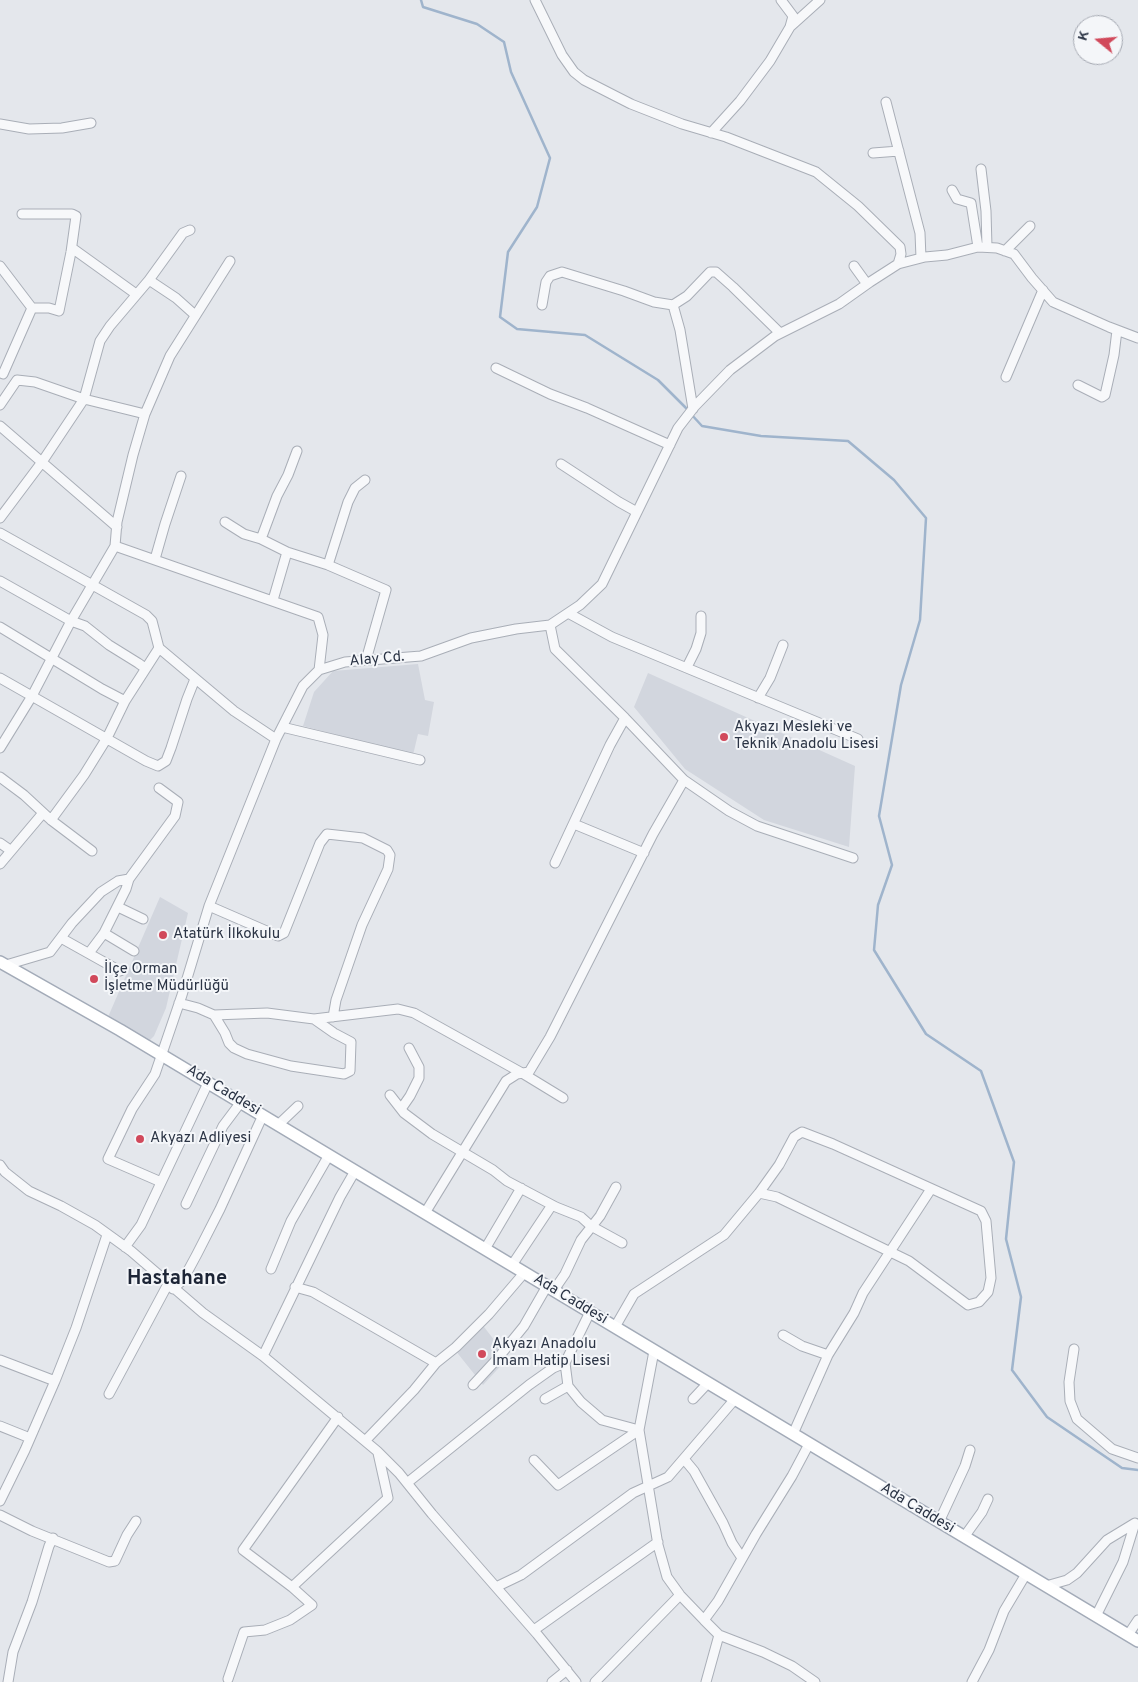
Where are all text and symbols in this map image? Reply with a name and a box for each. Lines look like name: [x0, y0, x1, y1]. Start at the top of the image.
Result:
north arrow: [1073, 15, 1123, 65]
text: K: [1075, 29, 1094, 43]
street label: Alay Cd.: [349, 649, 405, 671]
place label: Akyazı Mesleki ve Teknik Anadolu Lisesi: [734, 719, 879, 754]
marker: Akyazı Mesleki ve Teknik Anadolu Lisesi: [718, 731, 730, 743]
place label: Atatürk İlkokulu: [173, 926, 280, 944]
marker: Atatürk İlkokulu: [157, 929, 169, 941]
place label: İlçe Orman İşletme Müdürlüğü: [104, 961, 229, 996]
marker: İlçe Orman İşletme Müdürlüğü: [88, 973, 100, 985]
street label: Ada Caddesi: [183, 1062, 263, 1120]
place label: Akyazı Adliyesi: [150, 1130, 251, 1148]
marker: Akyazı Adliyesi: [134, 1133, 146, 1145]
district label: Hastahane: [127, 1268, 227, 1292]
street label: Ada Caddesi: [530, 1271, 610, 1329]
place label: Akyazı Anadolu İmam Hatip Lisesi: [492, 1336, 610, 1371]
marker: Akyazı Anadolu İmam Hatip Lisesi: [476, 1348, 488, 1360]
street label: Ada Caddesi: [877, 1480, 957, 1538]

